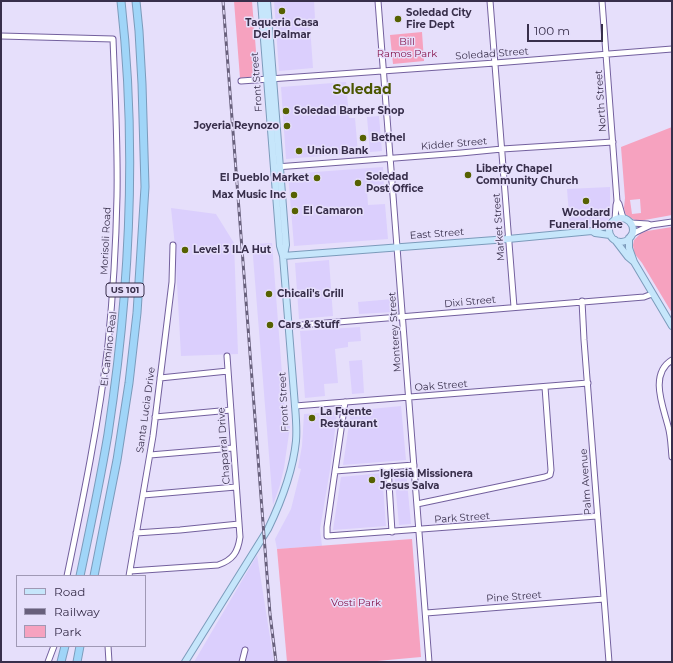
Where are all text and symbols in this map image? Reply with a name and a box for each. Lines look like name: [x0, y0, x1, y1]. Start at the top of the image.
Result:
marker: Taqueria Casa Del Palmar: [277, 6, 287, 16]
place label: Soledad City Fire Dept: [406, 7, 471, 30]
marker: Soledad City Fire Dept: [393, 14, 403, 24]
scale bar: [529, 16, 605, 42]
place label: Taqueria Casa Del Palmar: [245, 17, 319, 40]
text: 100 m: [534, 23, 570, 38]
park label: Bill Ramos Park: [377, 36, 437, 60]
street label: Soledad Street: [455, 45, 529, 63]
street label: Front Street: [249, 52, 265, 112]
street label: North Street: [593, 70, 609, 132]
district label: Soledad: [332, 82, 392, 98]
place label: Soledad Barber Shop: [294, 105, 404, 117]
marker: Soledad Barber Shop: [281, 106, 291, 116]
place label: Joyeria Reynozo: [194, 120, 279, 132]
marker: Joyeria Reynozo: [282, 121, 292, 131]
place label: Bethel: [371, 132, 406, 144]
marker: Bethel: [358, 133, 368, 143]
street label: Kidder Street: [420, 135, 488, 153]
place label: Union Bank: [307, 145, 368, 157]
marker: Union Bank: [294, 146, 304, 156]
place label: Liberty Chapel Community Church: [476, 163, 578, 186]
marker: Liberty Chapel Community Church: [463, 170, 473, 180]
place label: Soledad Post Office: [366, 171, 424, 194]
place label: El Pueblo Market: [220, 172, 309, 184]
marker: El Pueblo Market: [312, 173, 322, 183]
marker: Soledad Post Office: [353, 178, 363, 188]
place label: Max Music Inc: [212, 189, 286, 201]
marker: Max Music Inc: [289, 190, 299, 200]
street label: Market Street: [491, 193, 507, 261]
marker: Woodard Funeral Home: [581, 196, 591, 206]
place label: El Camaron: [303, 205, 363, 217]
marker: El Camaron: [290, 206, 300, 216]
street label: Morisoli Road: [98, 207, 114, 275]
place label: Woodard Funeral Home: [549, 207, 623, 230]
street label: East Street: [409, 226, 465, 242]
place label: Level 3 ILA Hut: [193, 244, 271, 256]
marker: Level 3 ILA Hut: [180, 245, 190, 255]
road number: US 101: [106, 283, 144, 297]
place label: Chicali's Grill: [277, 288, 344, 300]
marker: Chicali's Grill: [264, 289, 274, 299]
street label: Monterey Street: [386, 291, 404, 373]
street label: Dixi Street: [444, 294, 496, 310]
street label: El Camino Real: [98, 311, 120, 387]
place label: Cars & Stuff: [278, 319, 339, 331]
marker: Cars & Stuff: [265, 320, 275, 330]
street label: Santa Lucia Drive: [134, 366, 158, 454]
street label: Front Street: [276, 372, 292, 432]
street label: Oak Street: [414, 378, 468, 394]
place label: La Fuente Restaurant: [320, 406, 378, 430]
street label: Chaparral Drive: [215, 407, 233, 485]
marker: La Fuente Restaurant: [307, 413, 317, 423]
street label: Palm Avenue: [578, 448, 594, 516]
place label: Iglesia Missionera Jesus Salva: [380, 468, 473, 492]
marker: Iglesia Missionera Jesus Salva: [367, 475, 377, 485]
street label: Park Street: [434, 510, 490, 526]
legend: [16, 575, 146, 647]
text: Road: [54, 584, 85, 599]
street label: Pine Street: [486, 589, 542, 605]
park label: Vosti Park: [331, 597, 381, 609]
text: Railway: [54, 604, 100, 619]
text: Park: [54, 624, 81, 639]

